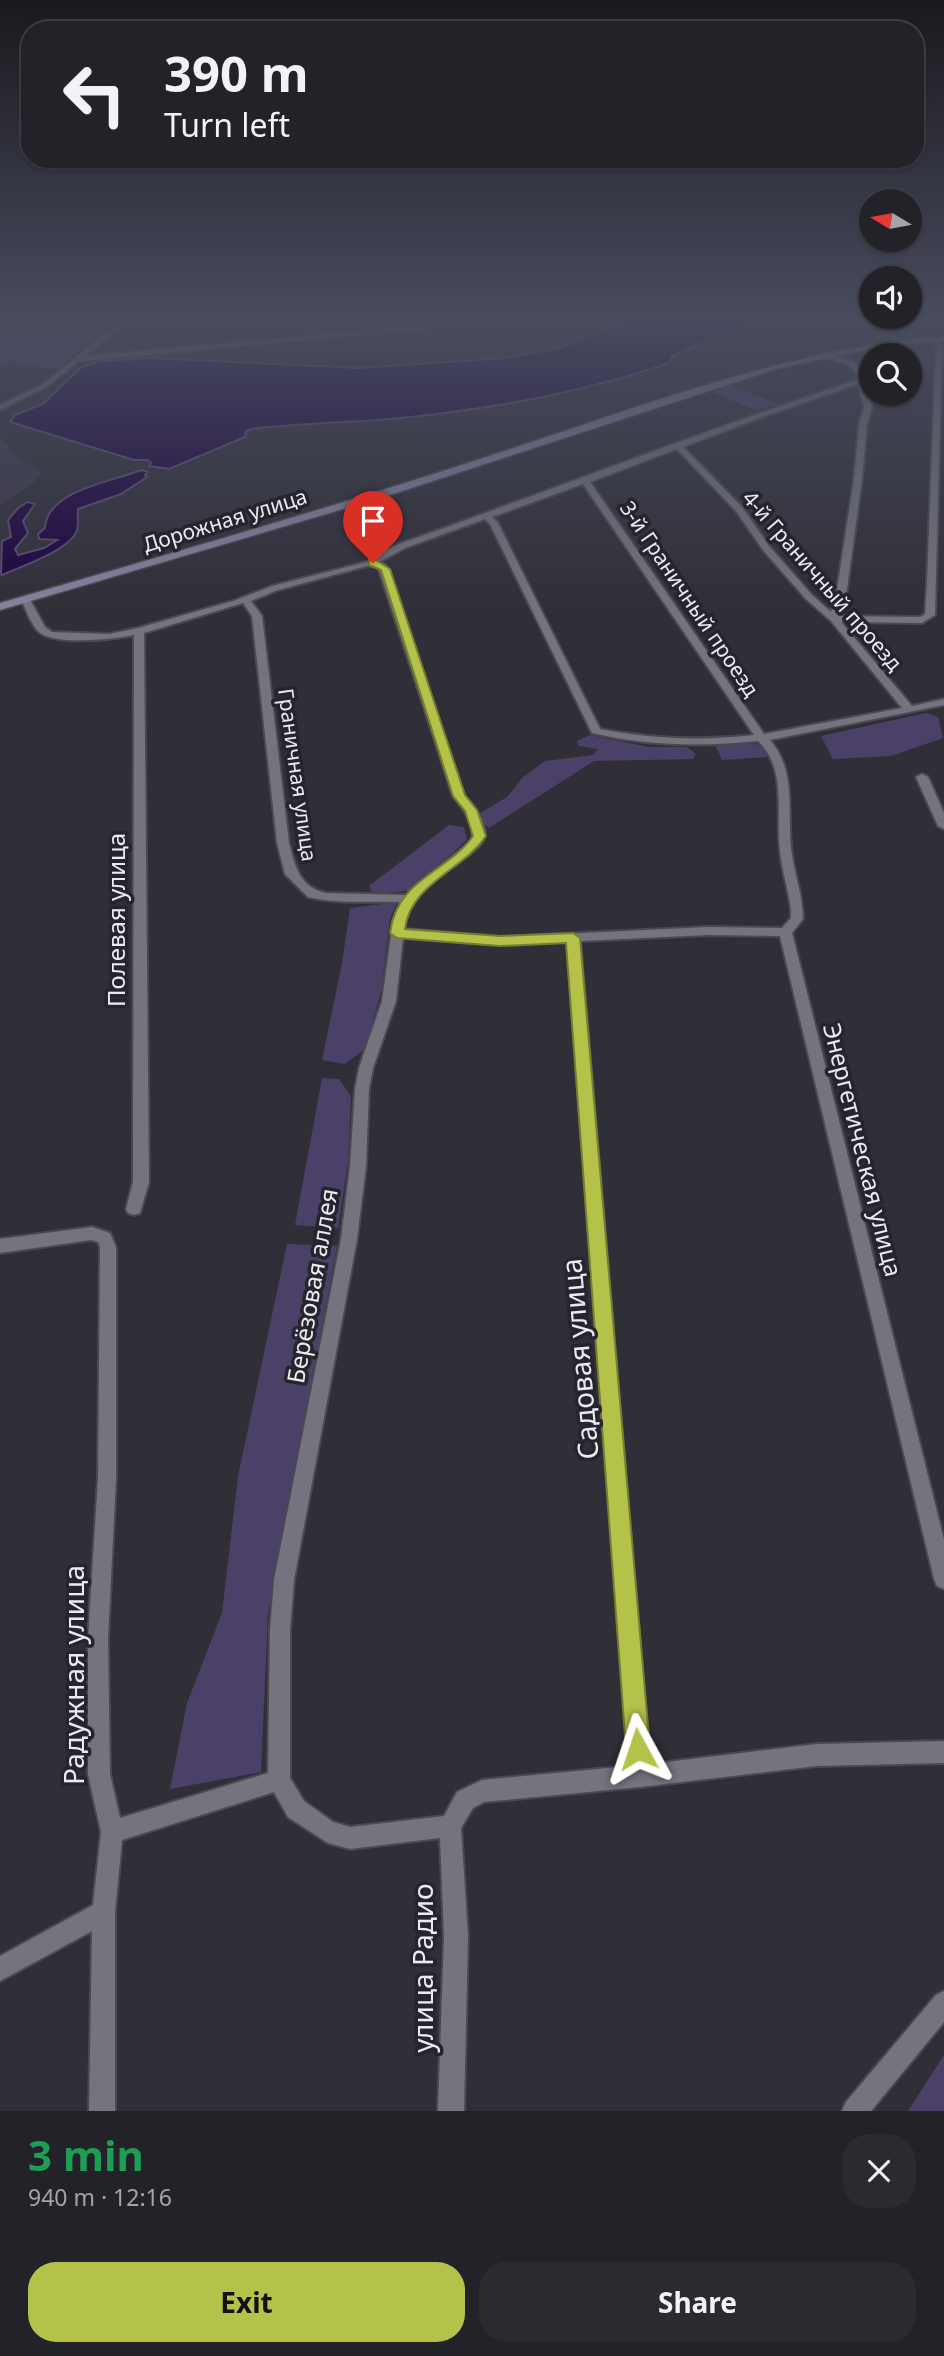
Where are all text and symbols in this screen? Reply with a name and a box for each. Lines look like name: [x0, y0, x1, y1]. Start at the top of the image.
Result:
text: 390 m: [164, 40, 309, 106]
icon: left: [49, 49, 140, 140]
text: Turn left: [164, 103, 290, 146]
north arrow: [859, 189, 922, 252]
map controls: [859, 189, 922, 406]
button: sound: [859, 266, 922, 329]
button: search: [859, 343, 922, 406]
street label: Дорожная улица: [139, 482, 310, 558]
street label: 4-й Граничный проезд: [737, 484, 909, 676]
pin: [343, 491, 403, 563]
street label: 3-й Граничный проезд: [614, 495, 766, 702]
icon: arrive: [354, 502, 392, 540]
street label: Граничная улица: [272, 687, 324, 863]
street label: Полевая улица: [99, 833, 132, 1007]
street label: Энергетическая улица: [816, 1019, 911, 1280]
street label: Берёзовая аллея: [278, 1186, 345, 1386]
street label: Садовая улица: [551, 1257, 607, 1461]
street label: Радужная улица: [54, 1565, 92, 1785]
position arrow: [601, 1712, 675, 1786]
street label: улица Радио: [403, 1883, 441, 2053]
text: 3 min: [28, 2126, 144, 2183]
button: close: [842, 2134, 916, 2208]
text: 940 m · 12:16: [28, 2181, 172, 2213]
button: Exit: [28, 2262, 465, 2342]
button: Share: [479, 2262, 916, 2342]

